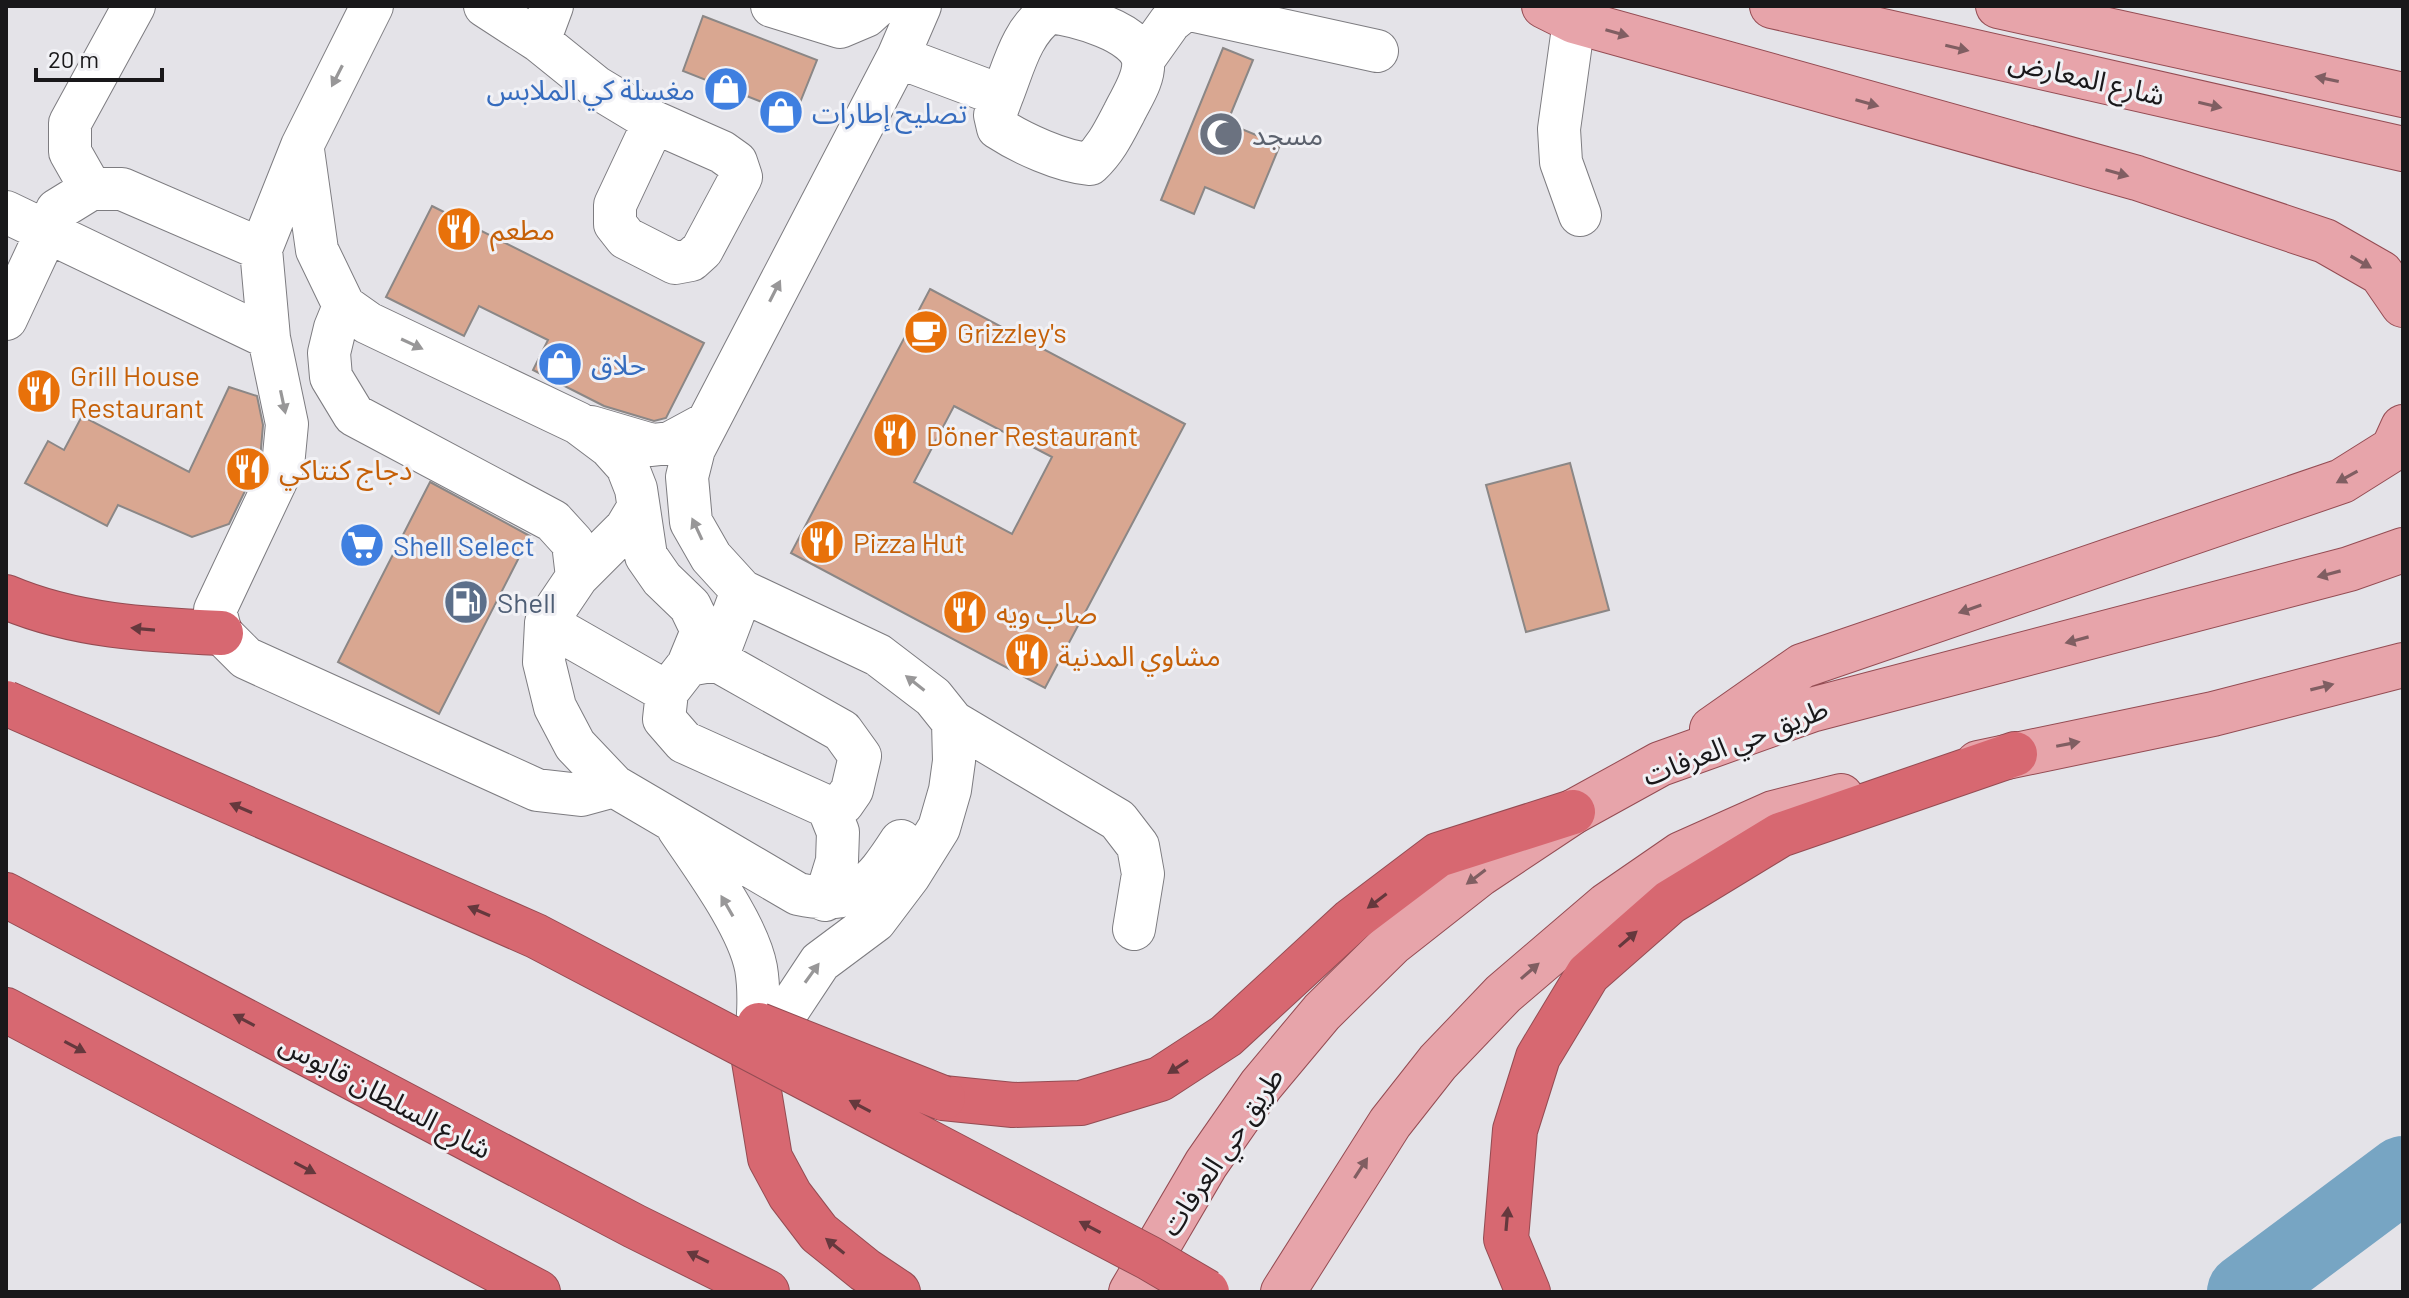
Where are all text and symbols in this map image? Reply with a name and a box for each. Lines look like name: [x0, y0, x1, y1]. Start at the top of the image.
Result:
one-way arrow: [1604, 27, 1629, 39]
scale bar: [36, 32, 162, 82]
one-way arrow: [1945, 42, 1970, 55]
street label: شارع المعارض: [2005, 43, 2168, 116]
text: 20 m: [48, 44, 99, 73]
one-way arrow: [331, 64, 344, 87]
shop icon: مغسلة كي الملابس: [702, 65, 750, 113]
place label: مغسلة كي الملابس: [487, 72, 695, 111]
one-way arrow: [2314, 72, 2339, 85]
shop icon: تصليح إطارات: [757, 88, 805, 136]
place label: تصليح إطارات: [812, 95, 967, 134]
one-way arrow: [1855, 97, 1880, 109]
one-way arrow: [2198, 99, 2223, 112]
mosque icon: مسجد: [1197, 110, 1245, 158]
place label: مسجد: [1252, 117, 1323, 151]
one-way arrow: [2105, 167, 2130, 179]
restaurant icon: مطعم: [435, 205, 483, 253]
place label: مطعم: [490, 212, 555, 252]
one-way arrow: [2350, 255, 2372, 269]
one-way arrow: [768, 280, 782, 302]
cafe icon: Grizzley's: [902, 308, 950, 356]
place label: Grizzley's: [957, 315, 1067, 349]
one-way arrow: [400, 337, 423, 351]
shop icon: حلاق: [536, 340, 584, 388]
place label: حلاق: [591, 347, 646, 381]
place label: Grill House Restaurant: [70, 358, 204, 424]
restaurant icon: Grill House Restaurant: [15, 367, 63, 415]
one-way arrow: [277, 389, 289, 414]
restaurant icon: Döner Restaurant: [871, 411, 919, 459]
place label: Döner Restaurant: [926, 418, 1138, 452]
restaurant icon: دجاج كنتاكي: [224, 445, 272, 493]
place label: دجاج كنتاكي: [279, 452, 412, 491]
one-way arrow: [2336, 470, 2359, 484]
one-way arrow: [690, 517, 703, 540]
restaurant icon: Pizza Hut: [798, 518, 846, 566]
supermarket icon: Shell Select: [338, 521, 386, 569]
place label: Pizza Hut: [853, 525, 965, 559]
place label: Shell Select: [393, 528, 535, 562]
one-way arrow: [2316, 569, 2341, 581]
fuel station icon: Shell: [442, 578, 490, 626]
place label: Shell: [497, 585, 556, 619]
restaurant icon: صاب ويه: [941, 588, 989, 636]
place label: صاب ويه: [996, 595, 1097, 630]
one-way arrow: [1958, 603, 1982, 615]
one-way arrow: [130, 622, 155, 635]
restaurant icon: مشاوي المدنية: [1003, 631, 1051, 679]
one-way arrow: [2065, 634, 2090, 646]
place label: مشاوي المدنية: [1058, 638, 1221, 677]
one-way arrow: [905, 676, 925, 692]
one-way arrow: [2310, 680, 2335, 692]
street label: طريق حي العرفات: [1638, 690, 1834, 797]
one-way arrow: [2056, 737, 2081, 749]
one-way arrow: [229, 801, 253, 814]
one-way arrow: [1466, 869, 1486, 885]
one-way arrow: [1366, 893, 1388, 909]
one-way arrow: [721, 895, 735, 917]
one-way arrow: [468, 904, 491, 917]
one-way arrow: [1618, 931, 1638, 948]
one-way arrow: [804, 963, 820, 983]
one-way arrow: [1520, 963, 1539, 981]
one-way arrow: [232, 1014, 255, 1027]
street label: شارع السلطان قابوس: [272, 1025, 497, 1169]
one-way arrow: [64, 1039, 86, 1053]
one-way arrow: [1167, 1059, 1188, 1074]
street label: طريق حي العرفات: [1152, 1060, 1294, 1245]
one-way arrow: [849, 1099, 872, 1112]
one-way arrow: [1353, 1157, 1368, 1179]
one-way arrow: [293, 1162, 316, 1175]
one-way arrow: [1501, 1206, 1514, 1231]
one-way arrow: [1079, 1220, 1102, 1234]
one-way arrow: [825, 1238, 845, 1255]
one-way arrow: [686, 1250, 709, 1264]

